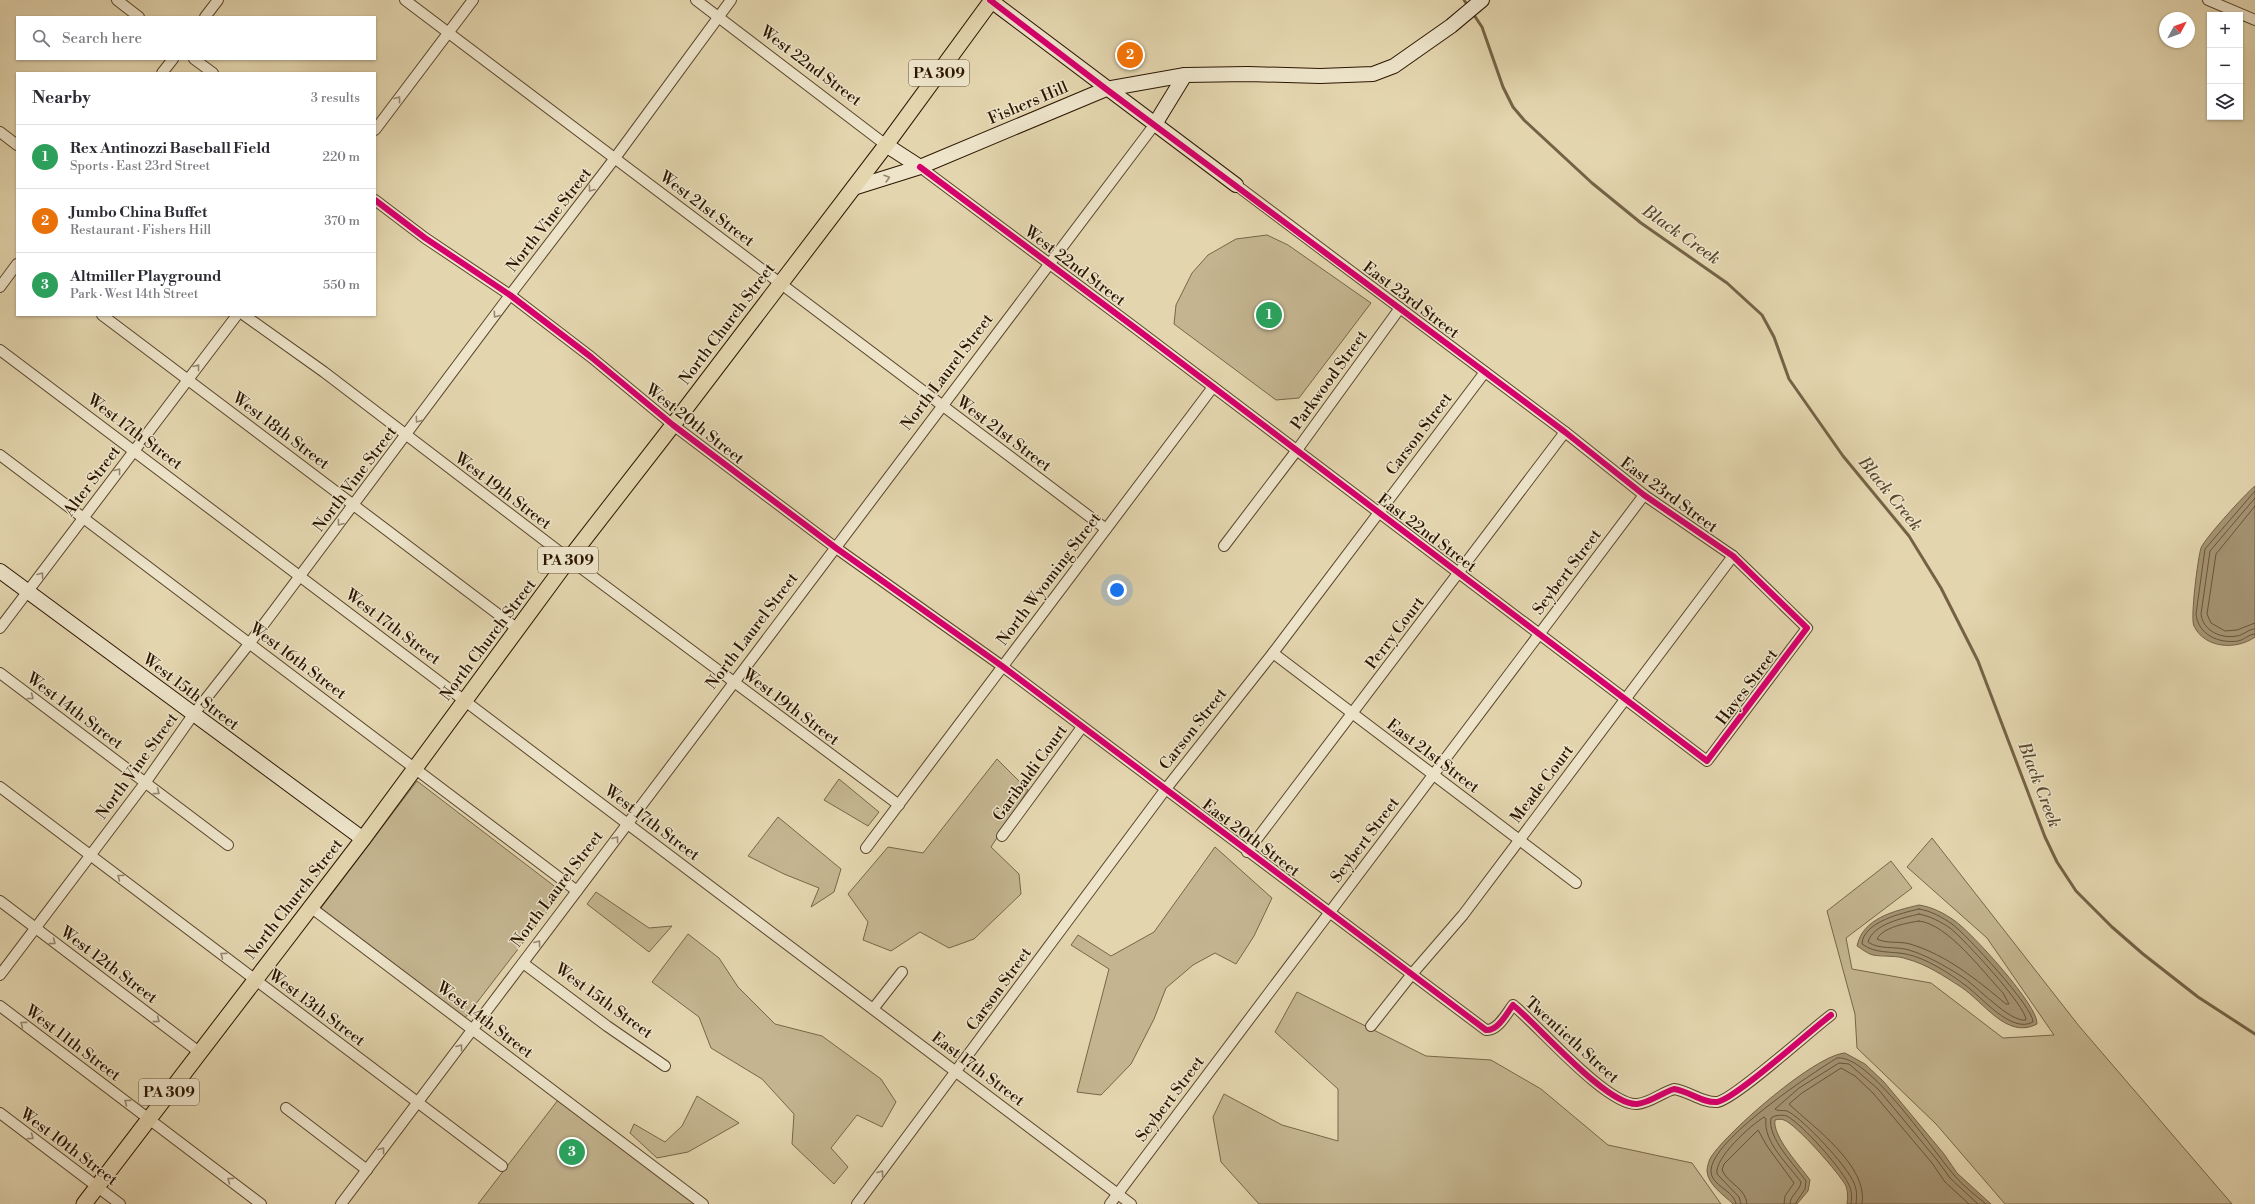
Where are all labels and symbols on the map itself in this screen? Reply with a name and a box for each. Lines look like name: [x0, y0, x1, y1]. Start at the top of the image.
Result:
north arrow: [2159, 12, 2195, 48]
street label: West 22nd Street: [756, 21, 866, 111]
pin: 2: [1117, 40, 1143, 70]
road number: PA 309: [909, 60, 969, 86]
street label: Fishers Hill: [985, 77, 1071, 129]
one-way arrow: [394, 97, 401, 104]
street label: North Vine Street: [502, 164, 596, 276]
street label: West 21st Street: [655, 166, 759, 251]
one-way arrow: [883, 174, 890, 182]
one-way arrow: [589, 185, 596, 192]
water label: Black Creek: [1637, 200, 1724, 270]
street label: West 22nd Street: [1020, 221, 1130, 311]
street label: East 23rd Street: [1359, 257, 1464, 343]
street label: North Church Street: [675, 259, 780, 389]
pin: 1: [1256, 300, 1282, 330]
street label: North Laurel Street: [897, 309, 998, 434]
one-way arrow: [493, 311, 500, 318]
street label: Parkwood Street: [1286, 326, 1372, 434]
one-way arrow: [192, 365, 199, 372]
street label: West 20th Street: [641, 379, 749, 469]
street label: West 18th Street: [228, 387, 334, 474]
street label: Carson Street: [1381, 388, 1457, 479]
street label: West 17th Street: [83, 389, 187, 474]
street label: West 21st Street: [952, 391, 1056, 476]
one-way arrow: [416, 415, 423, 422]
street label: North Vine Street: [309, 422, 401, 536]
street label: Alter Street: [58, 442, 125, 521]
street label: West 19th Street: [450, 448, 556, 534]
water label: Black Creek: [1853, 451, 1927, 536]
street label: East 23rd Street: [1616, 453, 1722, 537]
one-way arrow: [114, 468, 121, 475]
street label: East 22nd Street: [1374, 489, 1481, 577]
street label: North Wyoming Street: [992, 508, 1106, 649]
one-way arrow: [338, 519, 345, 526]
street label: Seybert Street: [1528, 525, 1606, 619]
road number: PA 309: [538, 547, 598, 573]
street label: North Laurel Street: [702, 568, 803, 693]
one-way arrow: [36, 572, 43, 579]
street label: North Church Street: [436, 575, 541, 705]
your location: [1107, 580, 1127, 600]
street label: West 17th Street: [341, 584, 445, 669]
street label: Perry Court: [1361, 592, 1429, 673]
street label: West 16th Street: [245, 618, 351, 704]
street label: Hayes Street: [1712, 645, 1782, 729]
street label: West 15th Street: [138, 649, 243, 735]
street label: West 19th Street: [738, 664, 844, 750]
street label: West 14th Street: [22, 668, 127, 754]
street label: Carson Street: [1155, 684, 1231, 774]
one-way arrow: [27, 692, 34, 699]
street label: North Vine Street: [92, 709, 183, 823]
street label: East 21st Street: [1383, 715, 1484, 798]
street label: Garibaldi Court: [988, 721, 1072, 825]
water label: Black Creek: [2012, 738, 2065, 831]
street label: Meade Court: [1506, 741, 1578, 827]
street label: West 17th Street: [600, 780, 704, 865]
one-way arrow: [153, 787, 160, 794]
street label: Seybert Street: [1326, 793, 1404, 887]
street label: East 20th Street: [1198, 795, 1304, 881]
street label: North Laurel Street: [507, 826, 608, 951]
street label: North Church Street: [241, 835, 347, 963]
one-way arrow: [612, 836, 619, 843]
one-way arrow: [117, 875, 124, 882]
street label: West 12th Street: [56, 921, 162, 1008]
one-way arrow: [49, 937, 56, 944]
one-way arrow: [533, 940, 540, 947]
street label: Carson Street: [962, 943, 1036, 1035]
one-way arrow: [221, 953, 228, 960]
street label: West 15th Street: [551, 958, 657, 1043]
street label: West 13th Street: [264, 965, 369, 1051]
street label: West 14th Street: [432, 977, 537, 1063]
street label: Twentieth Street: [1521, 993, 1623, 1088]
street label: West 11th Street: [21, 1000, 125, 1086]
one-way arrow: [153, 1015, 160, 1022]
one-way arrow: [20, 1021, 27, 1028]
street label: East 17th Street: [927, 1027, 1029, 1111]
one-way arrow: [455, 1044, 462, 1051]
street label: Seybert Street: [1131, 1052, 1209, 1146]
road number: PA 309: [139, 1079, 199, 1105]
one-way arrow: [124, 1100, 131, 1107]
street label: West 10th Street: [16, 1103, 122, 1190]
one-way arrow: [27, 1132, 34, 1139]
pin: 3: [559, 1137, 585, 1167]
one-way arrow: [377, 1148, 384, 1155]
one-way arrow: [876, 1170, 883, 1177]
one-way arrow: [228, 1178, 235, 1185]

